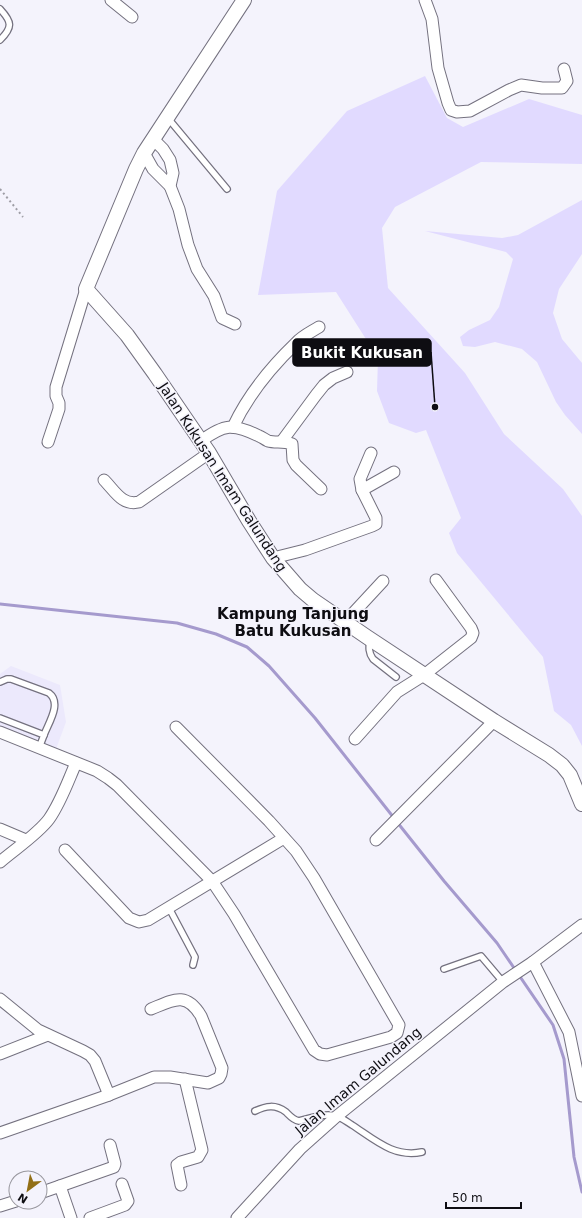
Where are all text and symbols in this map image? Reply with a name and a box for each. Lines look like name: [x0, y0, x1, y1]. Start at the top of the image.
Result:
callout: Bukit Kukusan: [293, 339, 431, 366]
text: Bukit Kukusan: [301, 344, 423, 362]
street label: Jalan Kukusan Imam Galundang: [155, 379, 290, 575]
district label: Kampung Tanjung Batu Kukusan: [217, 605, 369, 640]
street label: Jalan Imam Galundang: [291, 1024, 424, 1139]
north arrow: [8, 1170, 48, 1210]
scale bar: [446, 1184, 521, 1210]
text: N: [16, 1190, 30, 1206]
text: 50 m: [452, 1191, 483, 1205]

